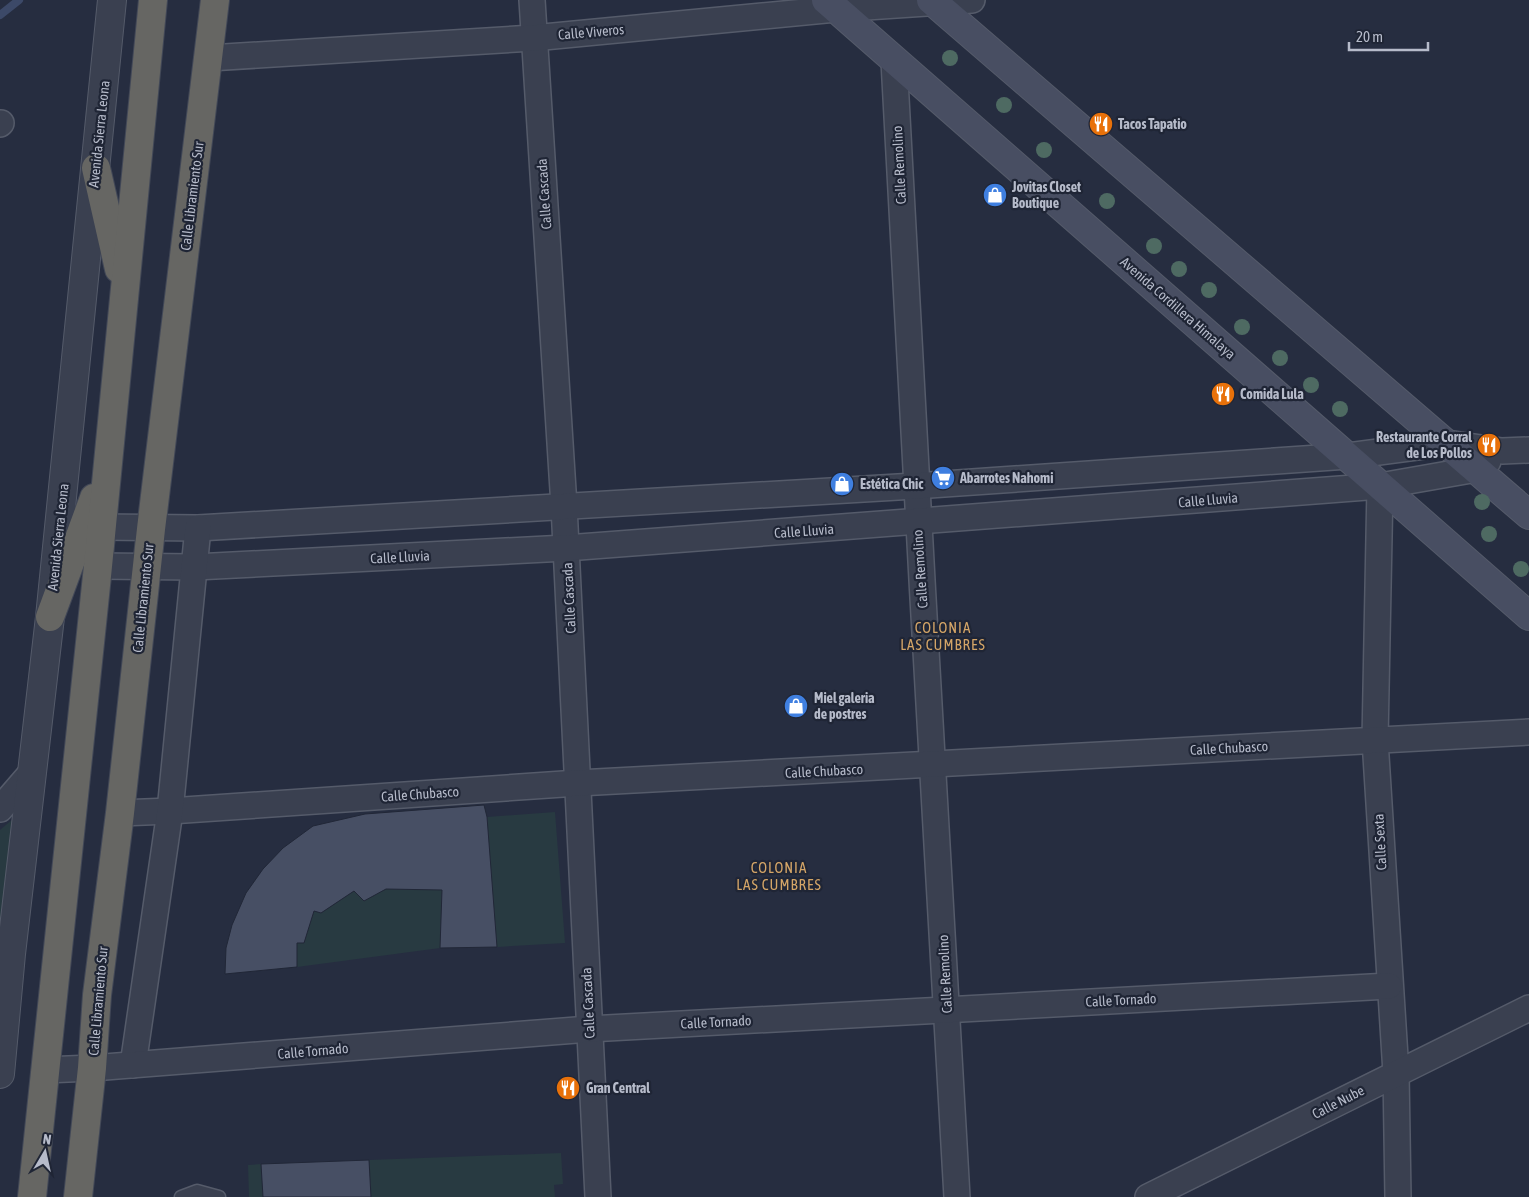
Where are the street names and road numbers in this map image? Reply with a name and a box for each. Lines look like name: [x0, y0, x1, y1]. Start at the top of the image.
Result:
street label: Calle Viveros: [557, 21, 625, 43]
street label: Avenida Sierra Leona: [85, 80, 113, 188]
street label: Calle Remolino: [889, 125, 909, 205]
street label: Calle Libramiento Sur: [177, 140, 207, 251]
street label: Calle Cascada: [534, 158, 554, 230]
street label: Avenida Cordillera Himalaya: [1117, 254, 1239, 362]
street label: Avenida Sierra Leona: [44, 483, 72, 591]
street label: Calle Lluvia: [1178, 489, 1238, 511]
street label: Calle Lluvia: [774, 521, 834, 541]
street label: Calle Remolino: [909, 529, 931, 609]
street label: Calle Libramiento Sur: [129, 542, 157, 653]
street label: Calle Lluvia: [370, 547, 430, 567]
street label: Calle Cascada: [559, 562, 579, 634]
street label: Calle Chubasco: [1190, 738, 1268, 758]
street label: Calle Chubasco: [785, 761, 863, 781]
street label: Calle Chubasco: [380, 783, 460, 805]
street label: Calle Sexta: [1371, 813, 1389, 871]
street label: Calle Remolino: [935, 934, 955, 1014]
street label: Calle Libramiento Sur: [85, 945, 111, 1056]
street label: Calle Cascada: [578, 967, 598, 1039]
street label: Calle Tornado: [1085, 990, 1157, 1010]
street label: Calle Tornado: [680, 1012, 752, 1032]
street label: Calle Tornado: [277, 1040, 349, 1062]
street label: Calle Nube: [1309, 1082, 1367, 1122]

